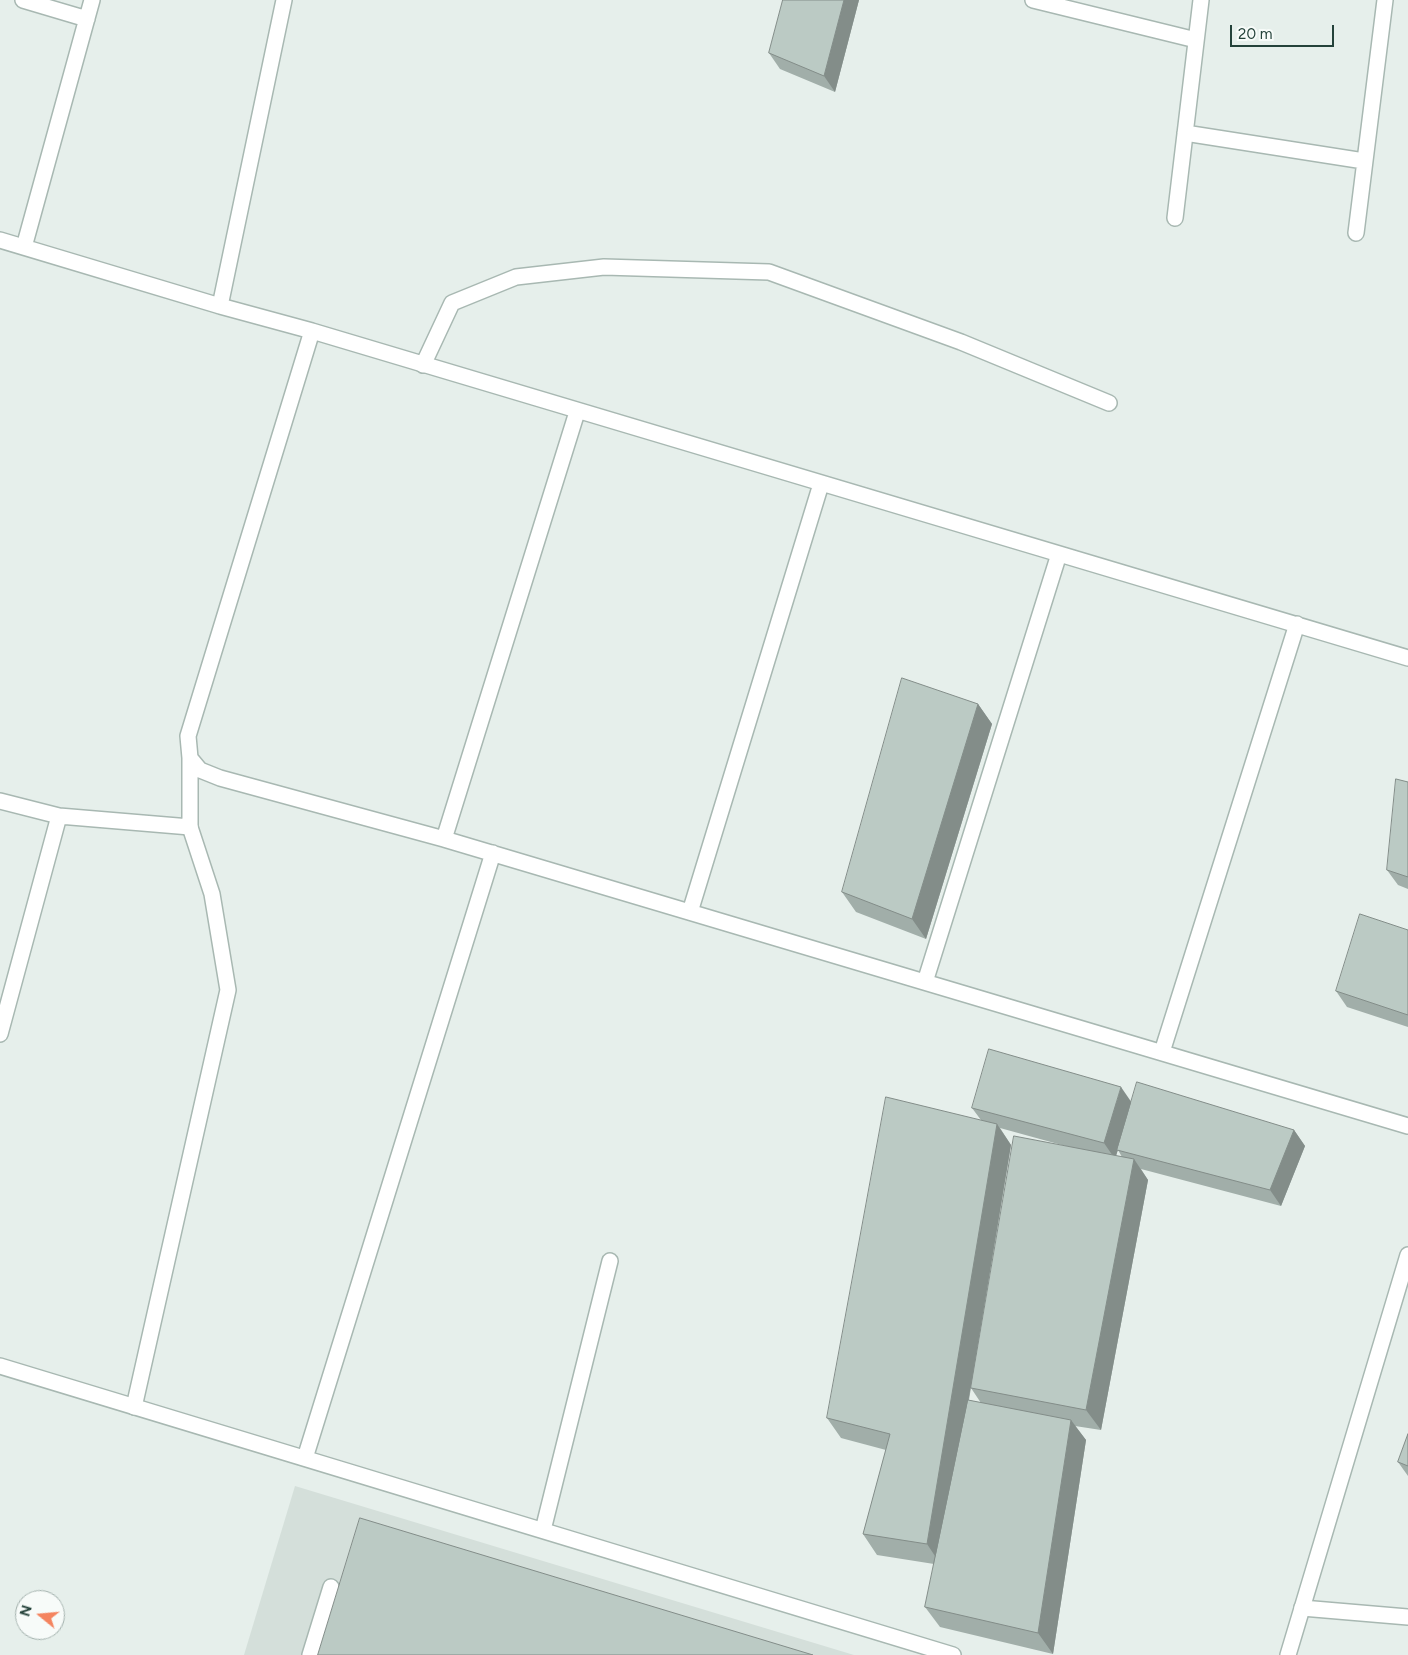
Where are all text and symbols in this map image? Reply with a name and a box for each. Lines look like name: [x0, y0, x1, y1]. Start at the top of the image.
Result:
scale bar: [1233, 15, 1337, 47]
text: 20 m: [1238, 25, 1272, 43]
north arrow: [15, 1590, 65, 1640]
text: N: [16, 1603, 36, 1618]

